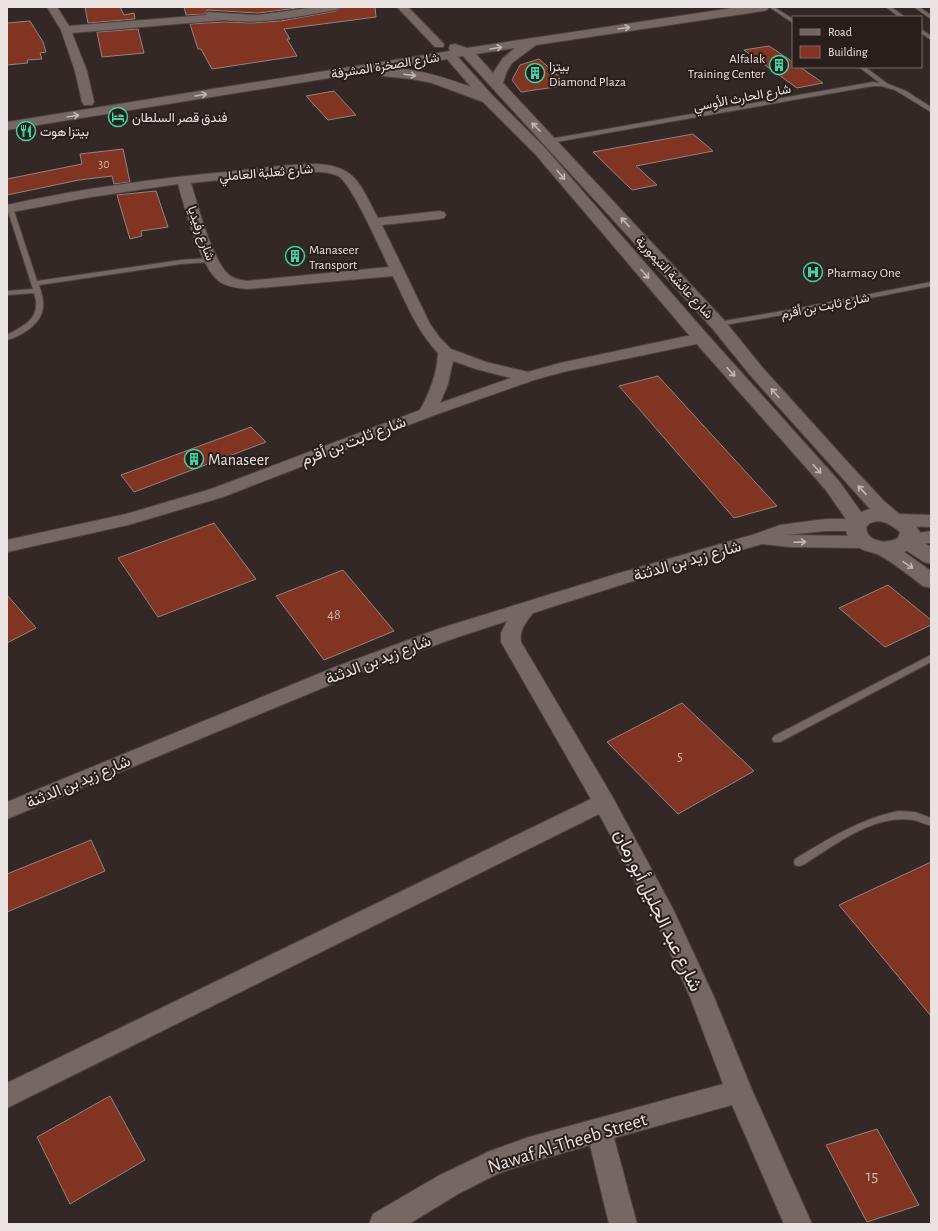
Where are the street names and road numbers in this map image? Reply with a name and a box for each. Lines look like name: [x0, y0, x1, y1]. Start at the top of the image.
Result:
street label: شارع الصخرة المشرفة: [330, 52, 441, 83]
street label: شارع الحارث الأوسي: [692, 81, 793, 117]
street label: شارع ثعلبة العاملي: [219, 163, 314, 187]
street label: شارع رفيديا: [183, 205, 216, 263]
street label: شارع عائشة التيمورية: [631, 234, 715, 323]
street label: شارع ثابت بن أقرم: [779, 290, 871, 323]
street label: شارع ثابت بن أقرم: [298, 413, 409, 471]
street label: شارع زيد بن الدثنة: [632, 538, 744, 587]
street label: شارع زيد بن الدثنة: [324, 633, 434, 690]
street label: شارع زيد بن الدثنة: [24, 753, 134, 814]
street label: شارع عبد الجليل أبو رمان: [608, 826, 707, 996]
street label: Nawaf Al-Theeb Street: [486, 1110, 649, 1177]

